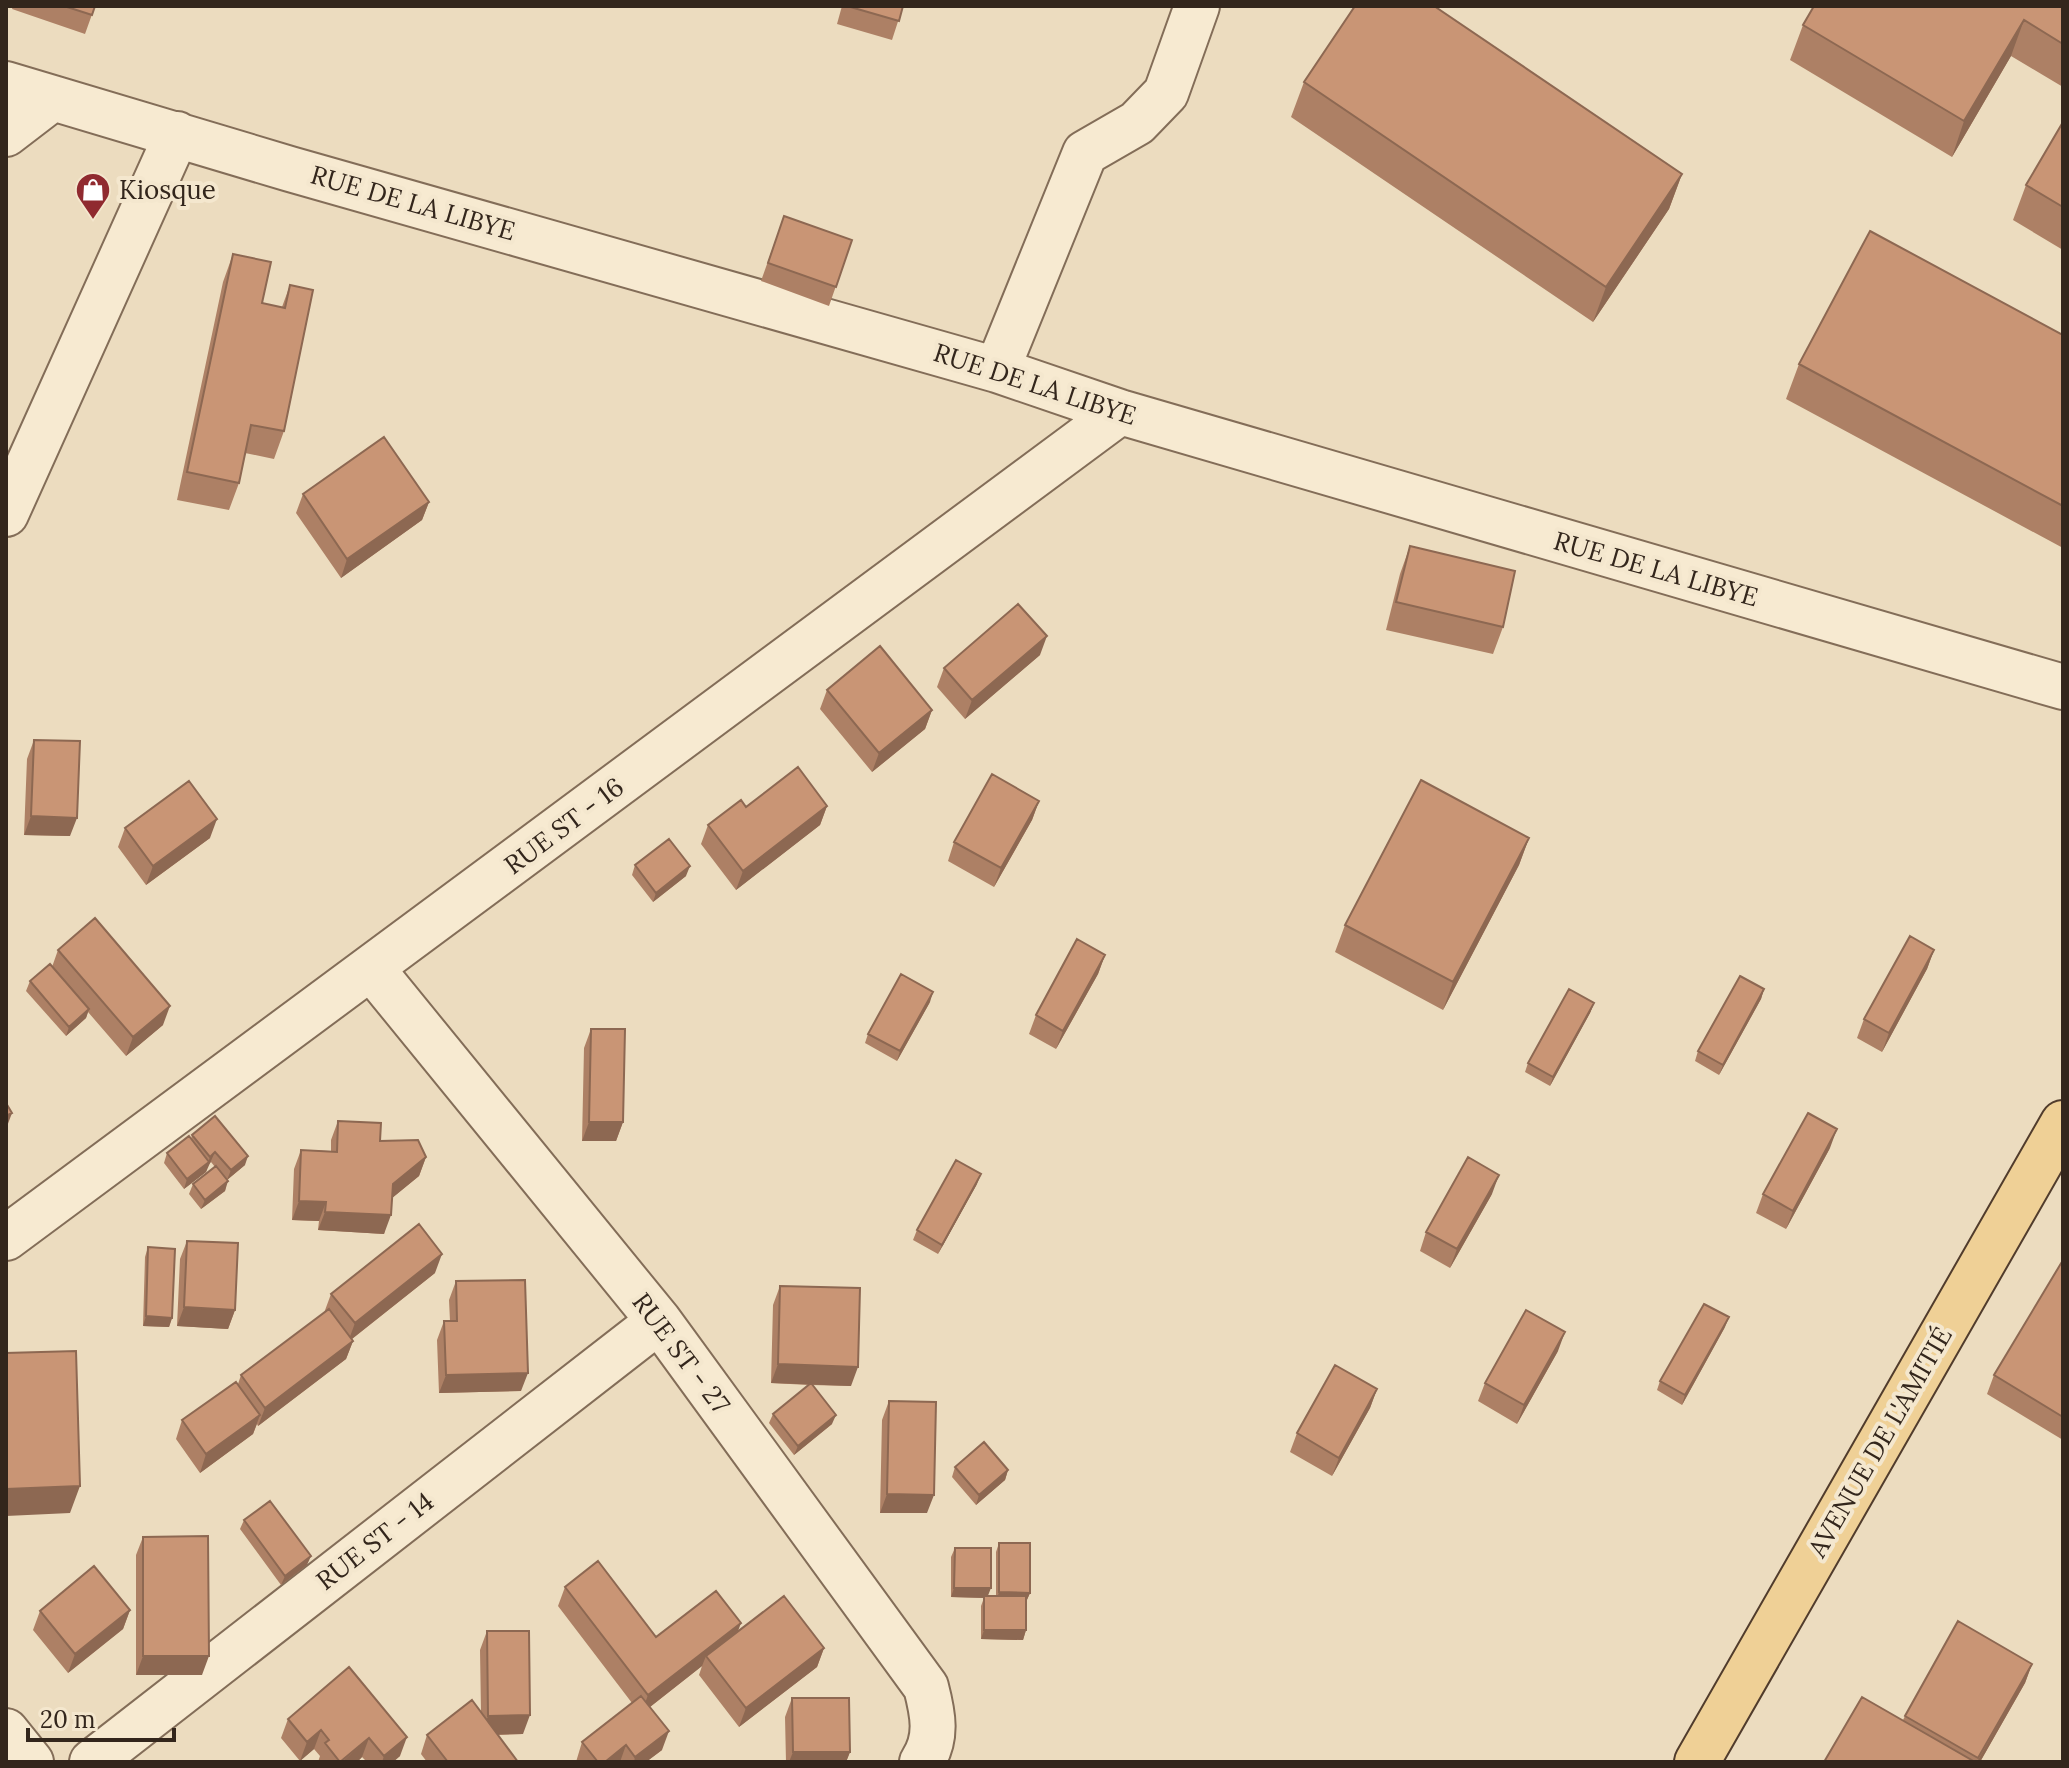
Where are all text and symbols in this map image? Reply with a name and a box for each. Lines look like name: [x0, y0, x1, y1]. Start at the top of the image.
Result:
street label: RUE DE LA LIBYE: [307, 158, 519, 248]
shop icon: Kiosque: [74, 171, 112, 221]
place label: Kiosque: [119, 173, 216, 206]
street label: RUE DE LA LIBYE: [930, 335, 1141, 432]
street label: RUE DE LA LIBYE: [1550, 524, 1762, 614]
street label: RUE ST - 16: [497, 770, 630, 881]
street label: RUE ST - 27: [625, 1286, 737, 1420]
street label: AVENUE DE L'AMITIÉ: [1800, 1321, 1959, 1564]
street label: RUE ST - 14: [309, 1484, 440, 1597]
scale bar: [28, 1692, 174, 1742]
text: 20 m: [40, 1704, 96, 1735]

